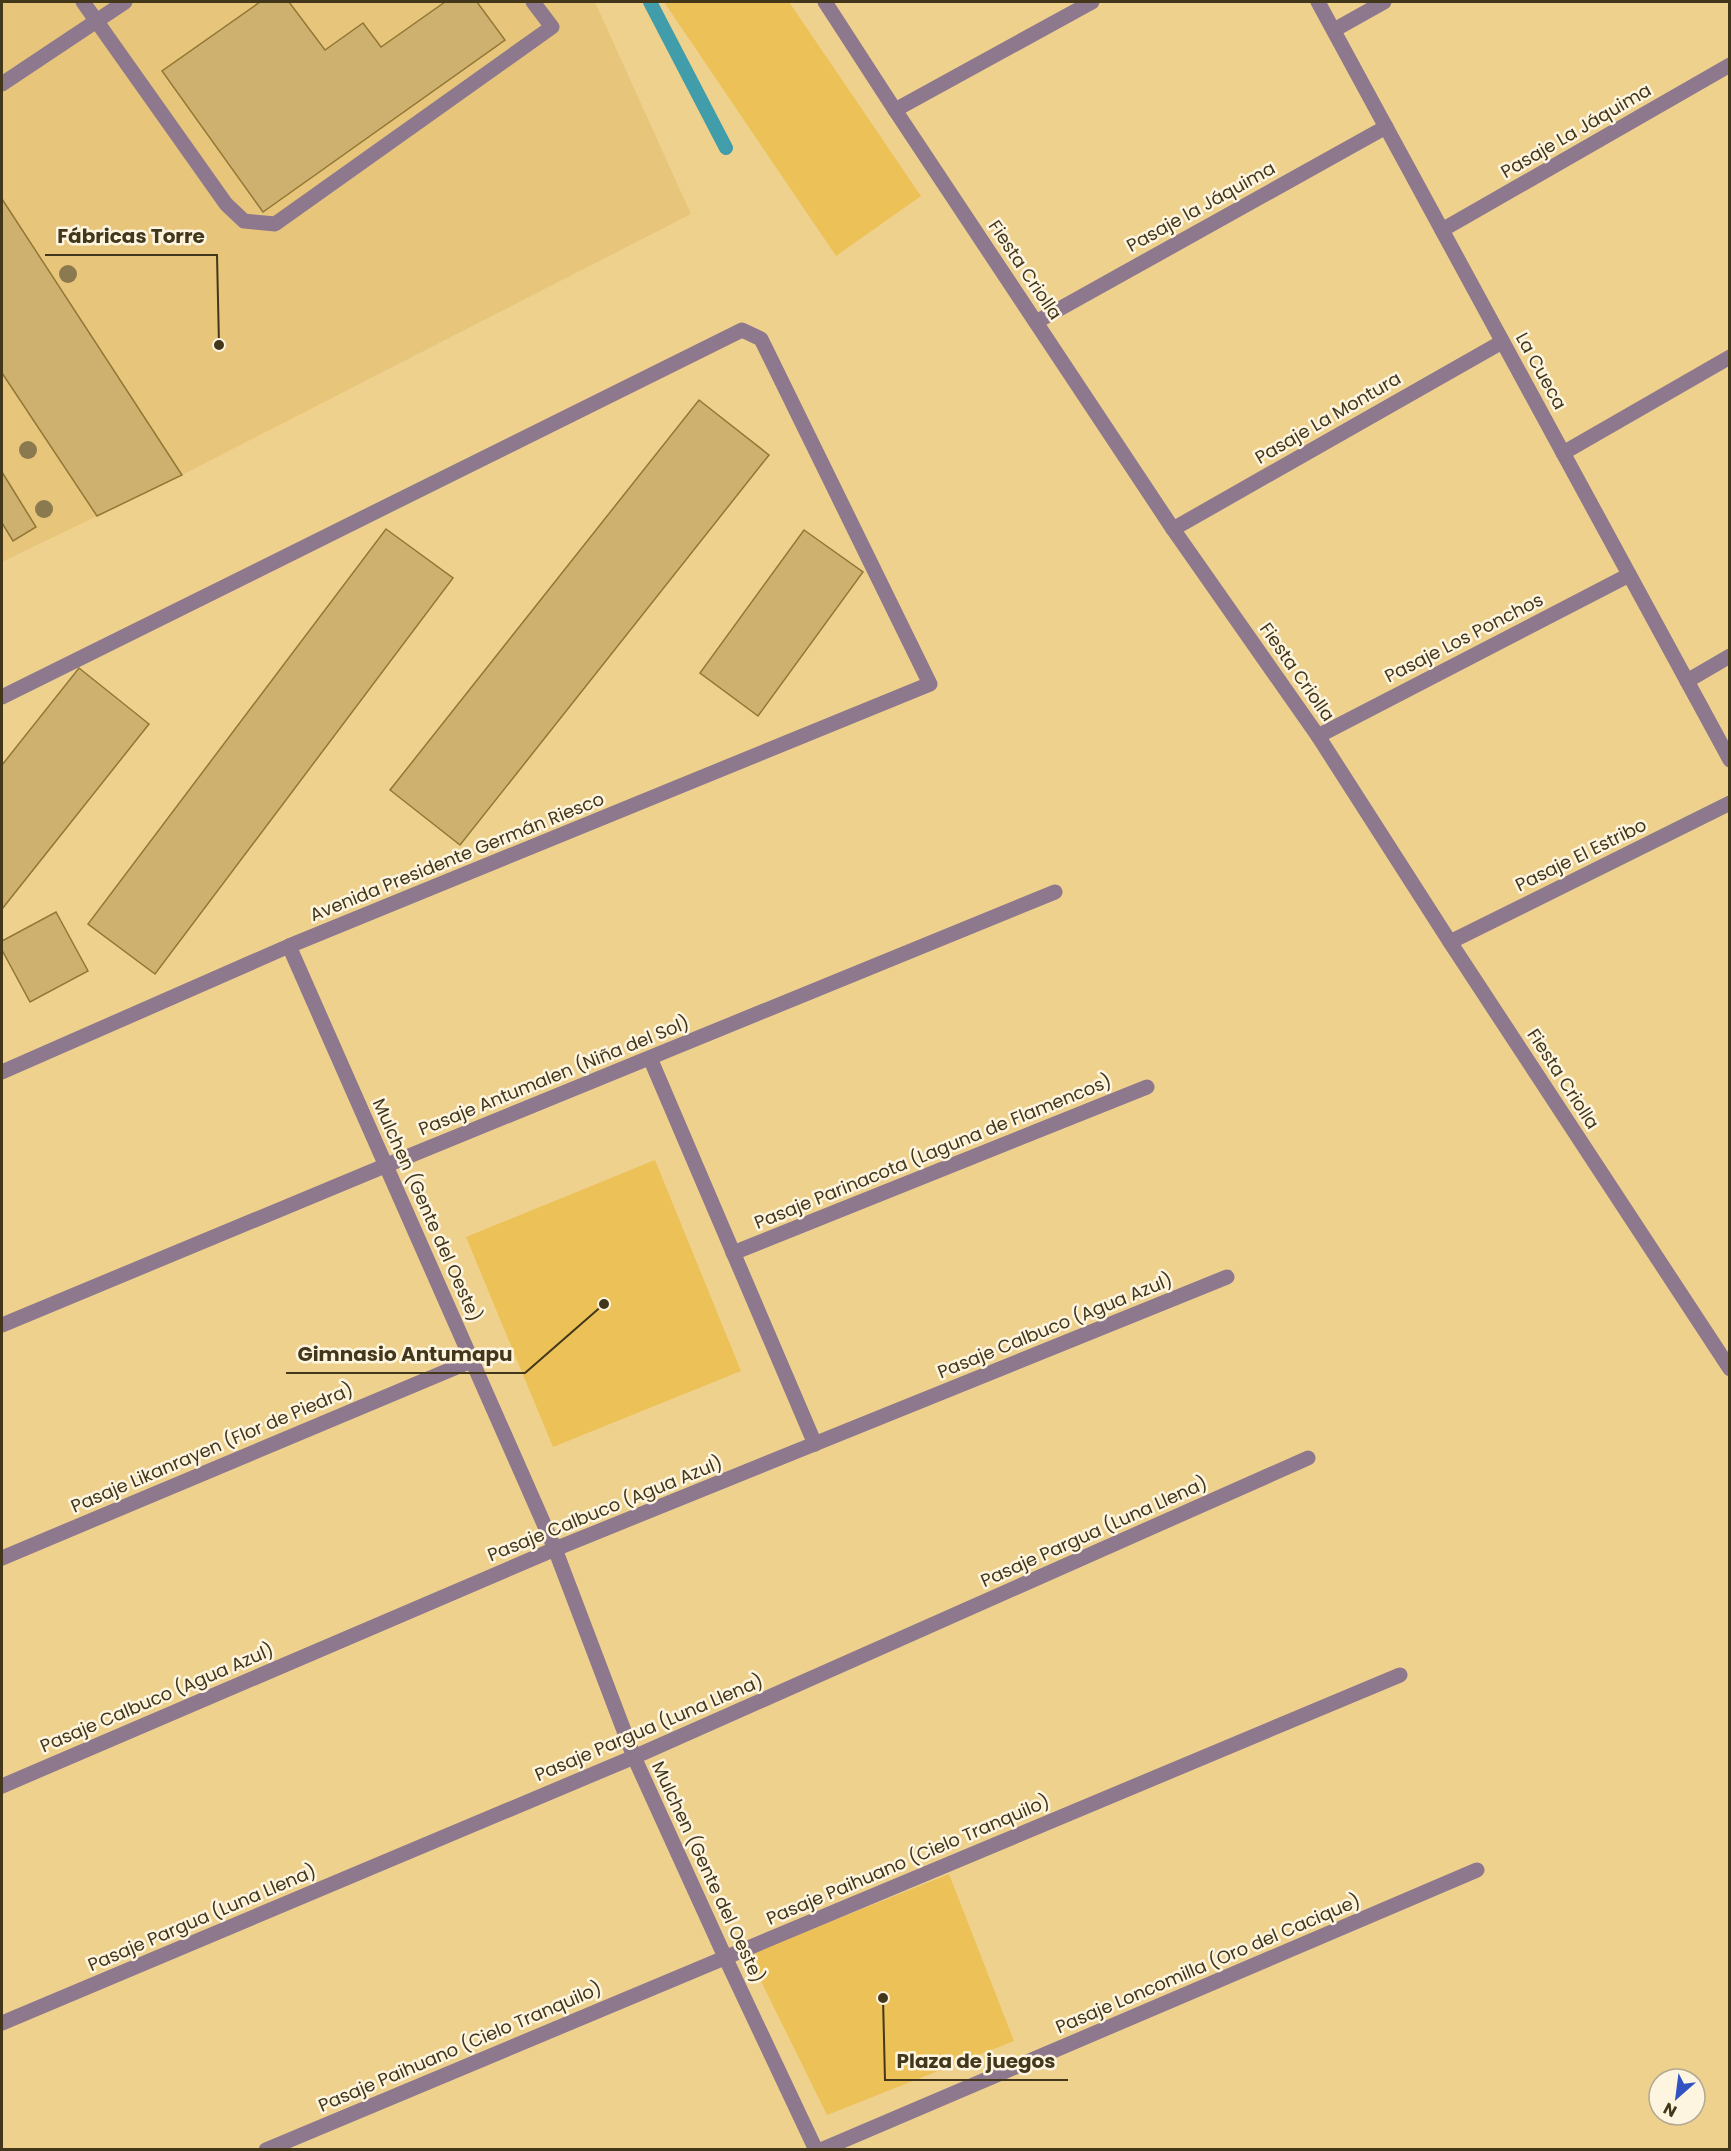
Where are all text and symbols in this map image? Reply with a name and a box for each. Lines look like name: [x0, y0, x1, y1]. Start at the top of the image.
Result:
street label: Pasaje La Jáquima: [1496, 77, 1656, 184]
street label: Pasaje la Jáquima: [1122, 155, 1280, 258]
street label: Fiesta Criolla: [983, 215, 1068, 324]
callout: Fábricas Torre: [45, 217, 217, 255]
text: Fábricas Torre: [57, 222, 205, 250]
street label: La Cueca: [1510, 328, 1573, 414]
street label: Pasaje La Montura: [1250, 366, 1405, 470]
street label: Pasaje Los Ponchos: [1380, 587, 1547, 688]
street label: Fiesta Criolla: [1254, 617, 1341, 726]
street label: Avenida Presidente Germán Riesco: [306, 786, 608, 927]
street label: Pasaje El Estribo: [1511, 812, 1651, 897]
street label: Pasaje Antumalen (Niña del Sol): [415, 1010, 693, 1141]
street label: Fiesta Criolla: [1522, 1024, 1605, 1134]
street label: Pasaje Parinacota (Laguna de Flamencos): [750, 1068, 1115, 1235]
street label: Mulchen (Gente del Oeste): [367, 1094, 488, 1325]
street label: Pasaje Calbuco (Agua Azul): [934, 1267, 1176, 1384]
callout: Gimnasio Antumapu: [286, 1335, 525, 1373]
text: Gimnasio Antumapu: [297, 1340, 513, 1368]
street label: Pasaje Likanrayen (Flor de Piedra): [67, 1377, 357, 1519]
street label: Pasaje Calbuco (Agua Azul): [484, 1450, 726, 1567]
street label: Pasaje Pargua (Luna Llena): [976, 1470, 1211, 1593]
street label: Pasaje Calbuco (Agua Azul): [36, 1637, 277, 1758]
street label: Pasaje Pargua (Luna Llena): [531, 1668, 767, 1787]
street label: Mulchen (Gente del Oeste): [646, 1757, 771, 1987]
street label: Pasaje Paihuano (Cielo Tranquilo): [762, 1788, 1053, 1931]
street label: Pasaje Pargua (Luna Llena): [84, 1858, 320, 1977]
street label: Pasaje Loncomilla (Oro del Cacique): [1051, 1888, 1364, 2039]
street label: Pasaje Paihuano (Cielo Tranquilo): [314, 1975, 605, 2118]
callout: Plaza de juegos: [885, 2042, 1068, 2080]
text: Plaza de juegos: [897, 2047, 1056, 2075]
north arrow: [1647, 2067, 1707, 2127]
text: N: [1659, 2097, 1681, 2123]

